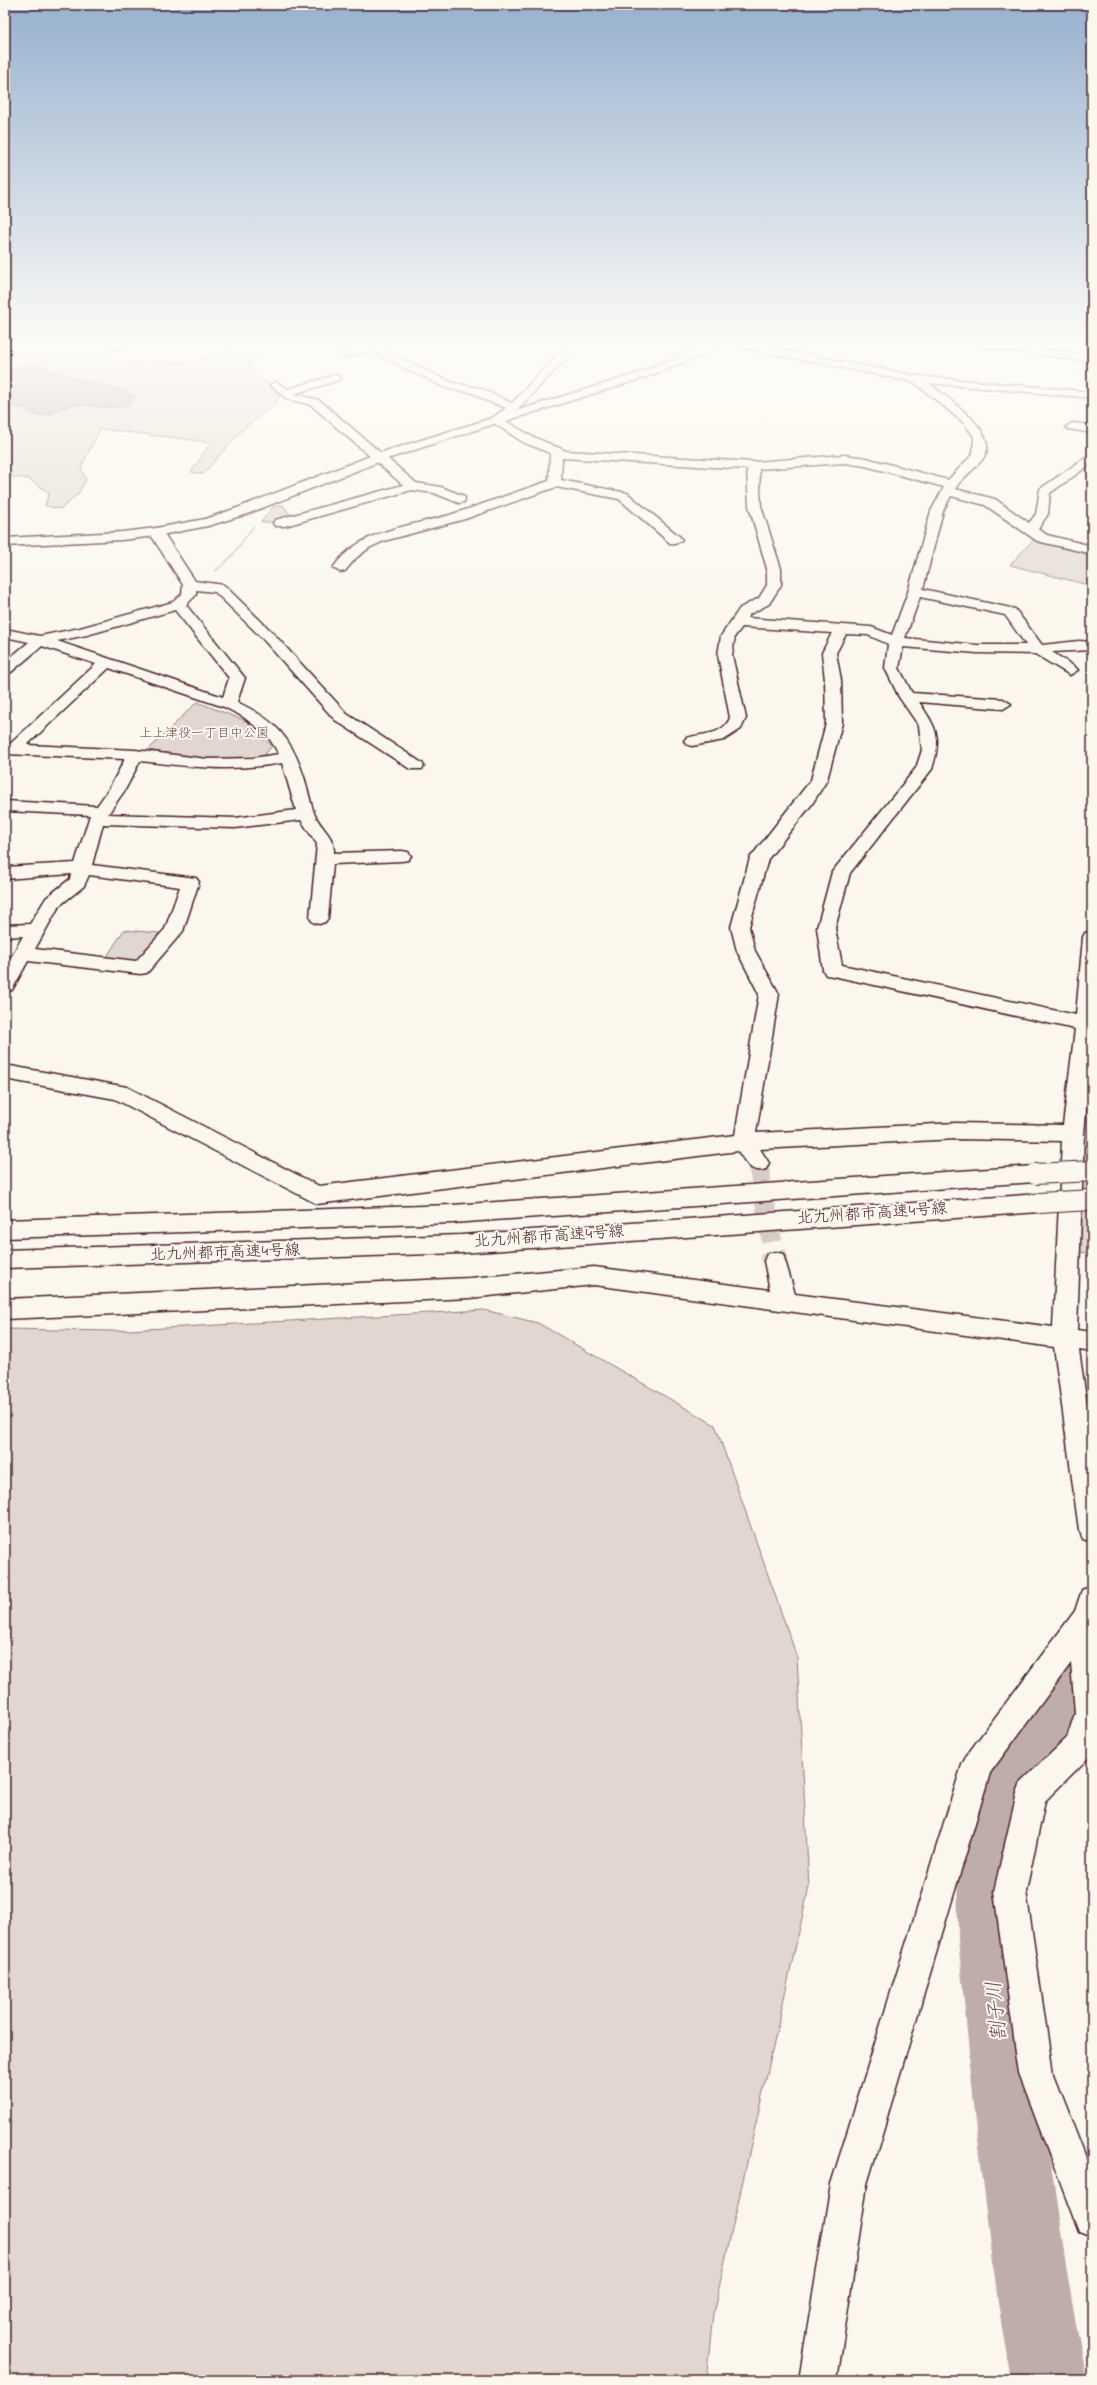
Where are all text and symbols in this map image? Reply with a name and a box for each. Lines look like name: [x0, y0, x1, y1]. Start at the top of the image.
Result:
park label: 上上津役一丁目中公園: [139, 724, 269, 743]
street label: 北九州都市高速4号線: [796, 1197, 948, 1231]
street label: 北九州都市高速4号線: [473, 1220, 625, 1254]
street label: 北九州都市高速4号線: [149, 1238, 301, 1268]
water label: 割子川: [980, 1980, 1016, 2042]

